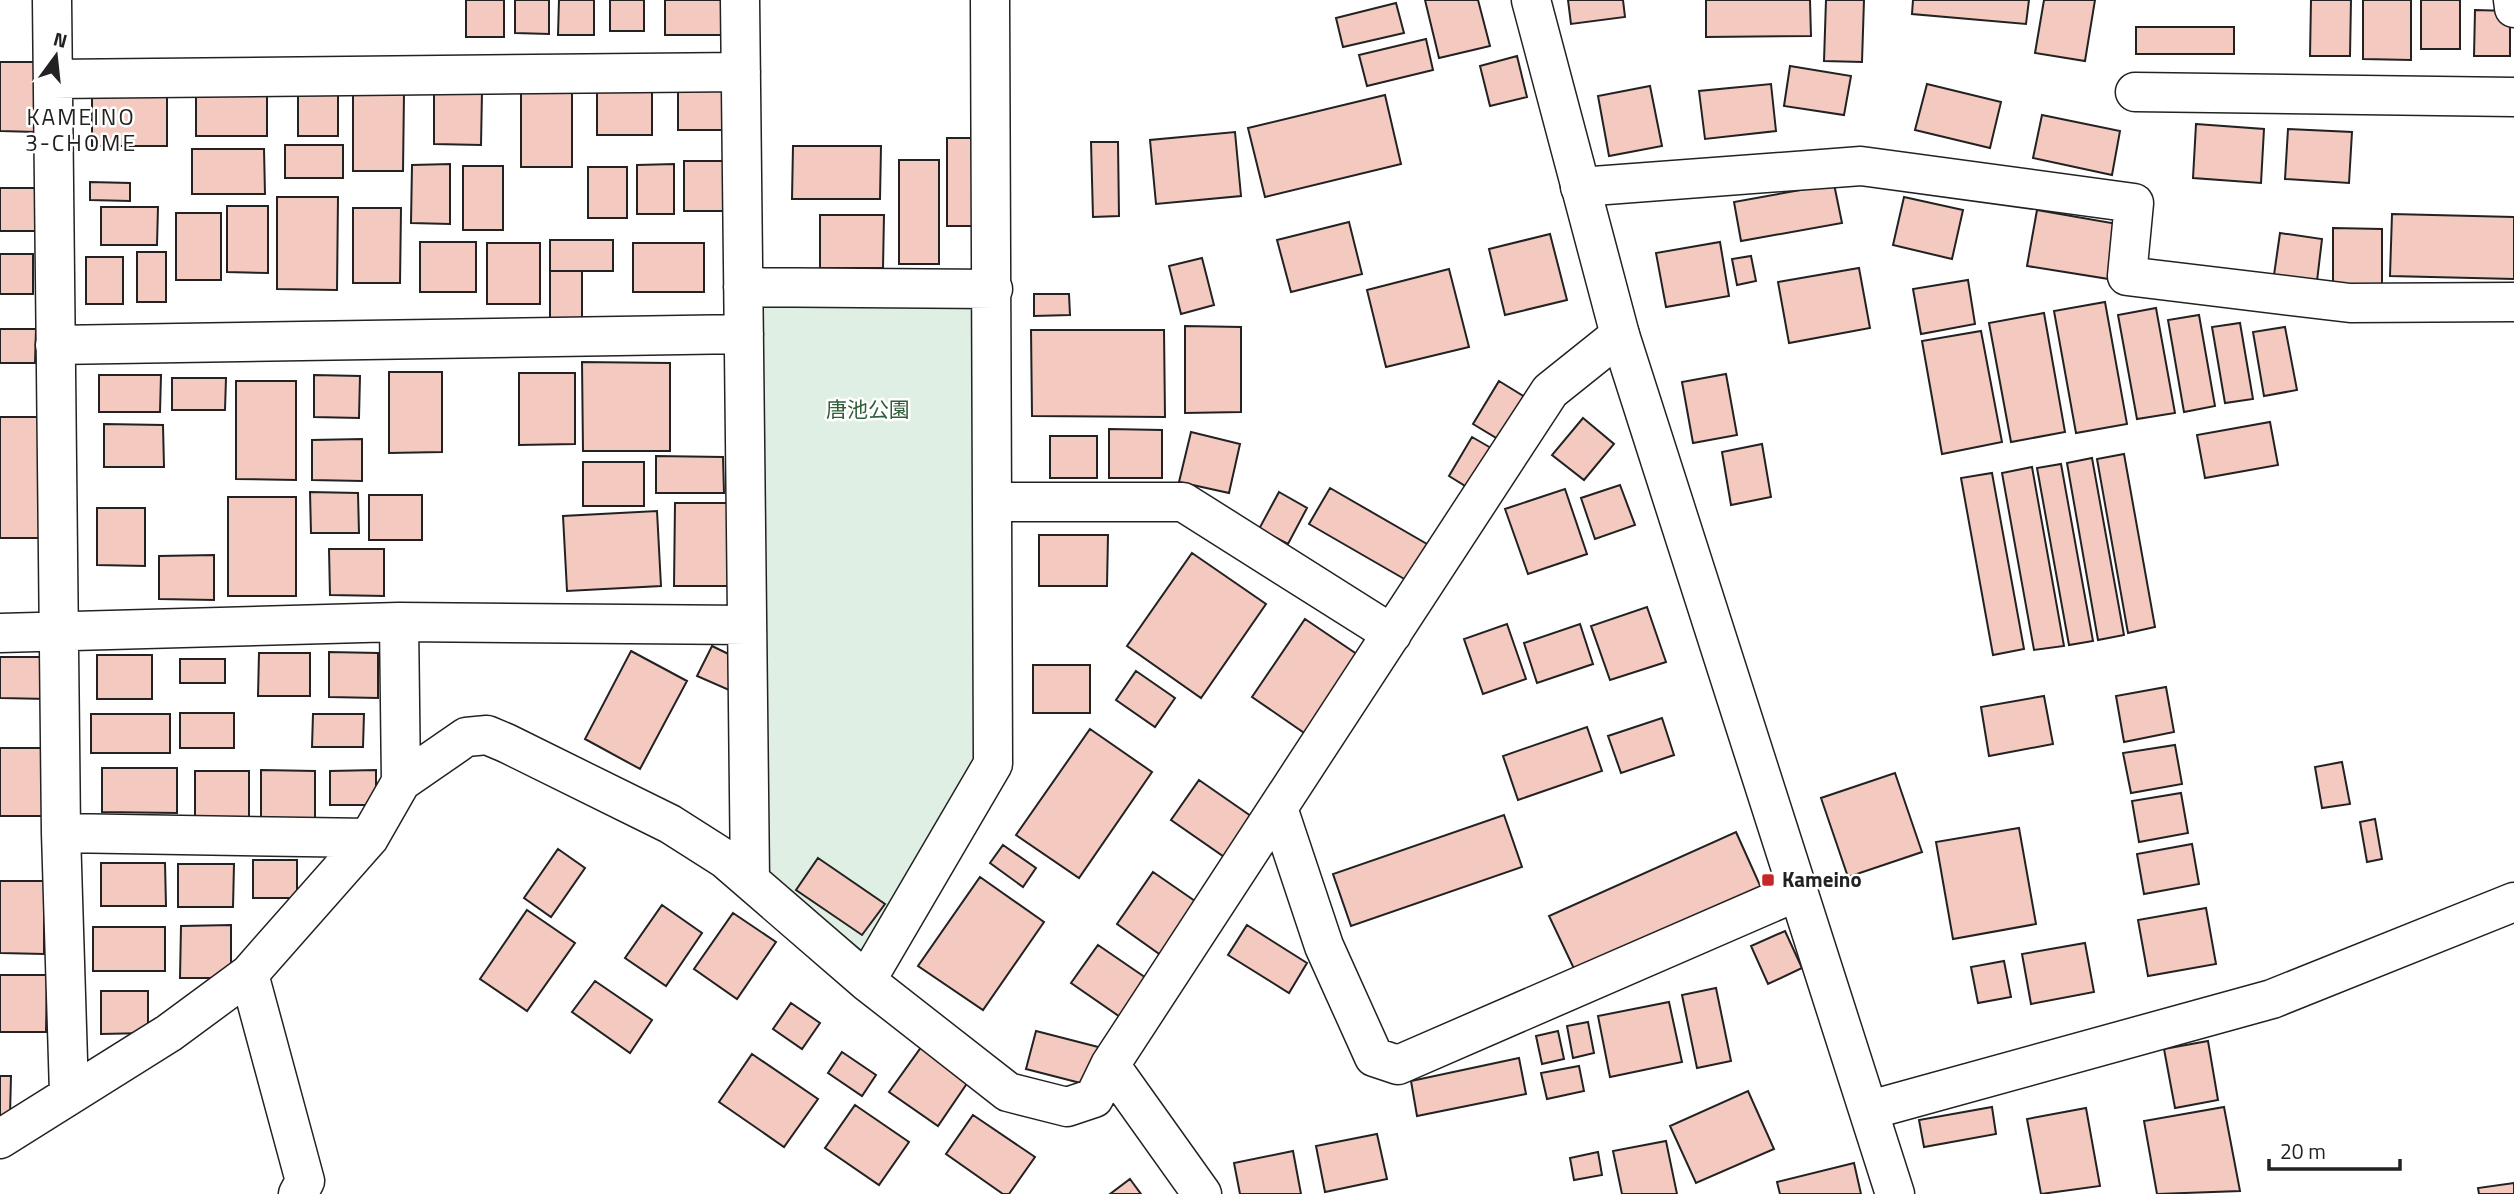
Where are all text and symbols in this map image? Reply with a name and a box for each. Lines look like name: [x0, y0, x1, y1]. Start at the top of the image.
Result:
north arrow: [21, 21, 91, 91]
text: N: [50, 23, 71, 55]
district label: KAMEINO 3-CHOME: [25, 99, 137, 160]
park label: 唐池公園: [826, 393, 910, 425]
place label: Kameino: [1782, 863, 1862, 895]
marker: Kameino: [1760, 872, 1776, 888]
scale bar: [2269, 1128, 2400, 1172]
text: 20 m: [2280, 1135, 2326, 1167]

